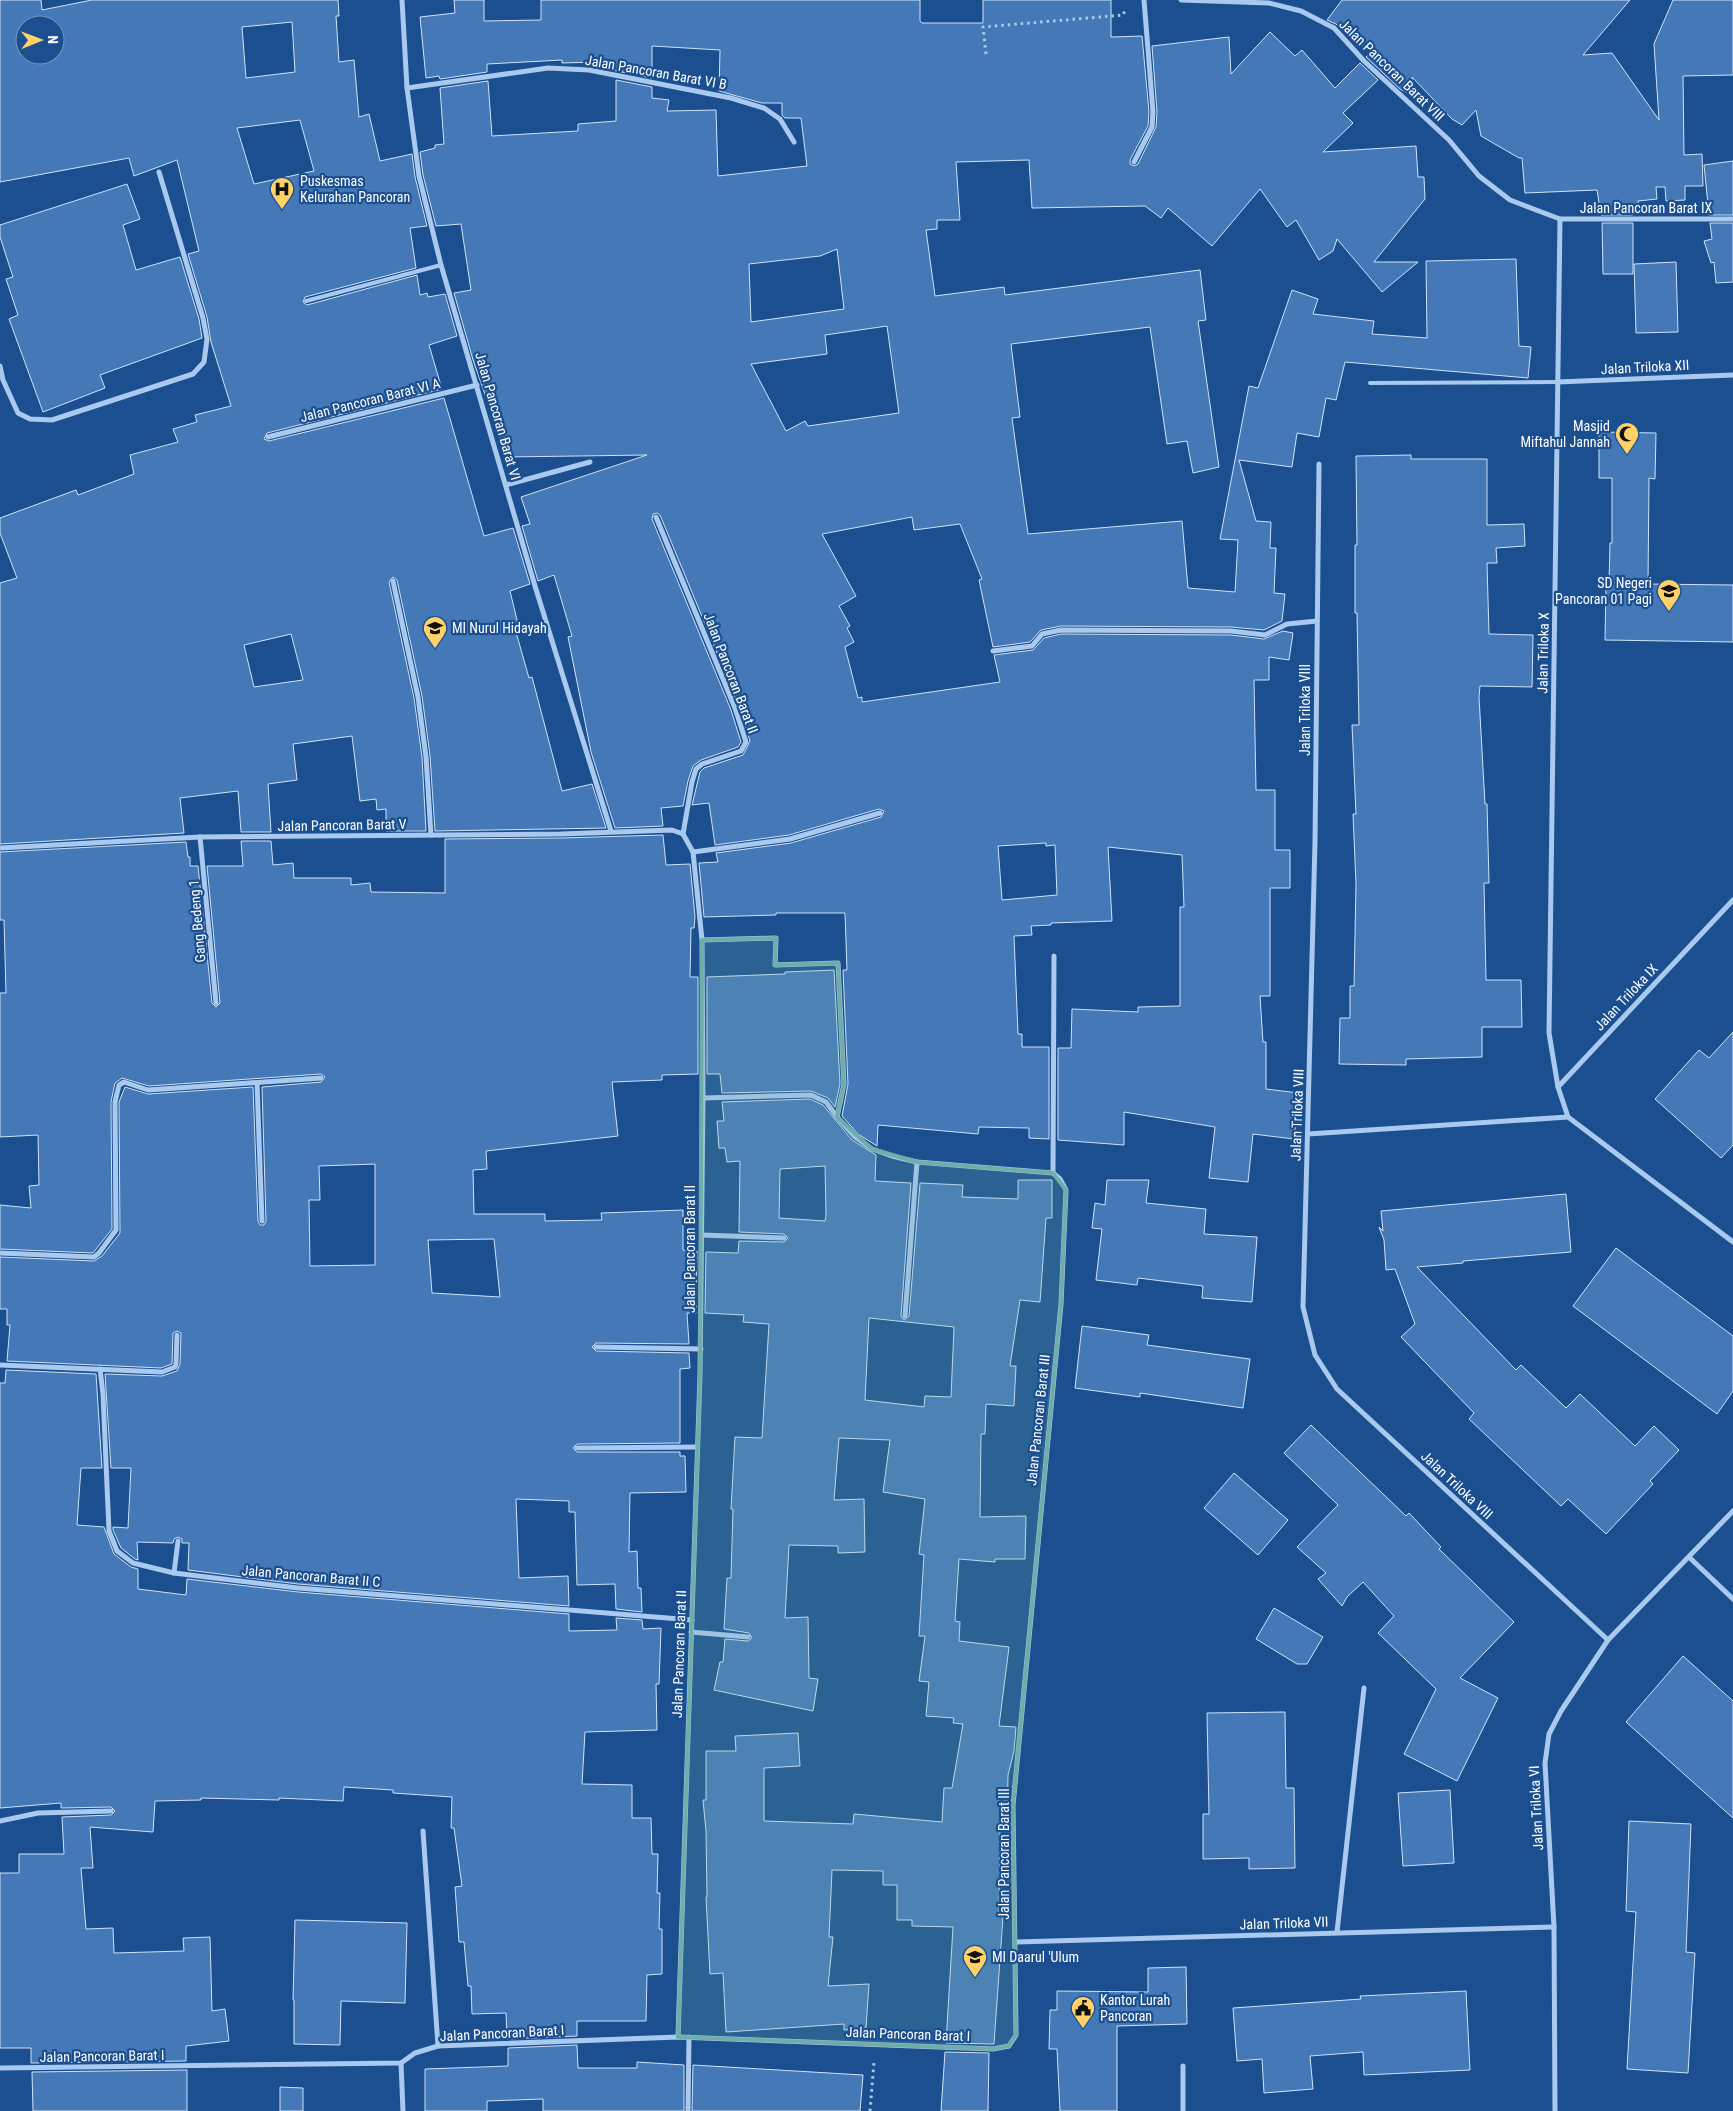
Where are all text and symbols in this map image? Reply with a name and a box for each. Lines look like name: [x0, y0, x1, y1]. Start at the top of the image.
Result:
north arrow: [15, 15, 65, 65]
street label: Jalan Pancoran Barat VIII: [1336, 16, 1448, 124]
text: N: [45, 35, 61, 44]
street label: Jalan Pancoran Barat VI B: [584, 52, 728, 92]
place label: Puskesmas Kelurahan Pancoran: [300, 173, 410, 205]
hospital icon: Puskesmas Kelurahan Pancoran: [269, 176, 295, 210]
street label: Jalan Pancoran Barat IX: [1580, 200, 1713, 216]
street label: Jalan Pancoran Barat VI: [472, 350, 524, 482]
street label: Jalan Triloka XII: [1600, 357, 1690, 377]
street label: Jalan Pancoran Barat VI A: [298, 375, 442, 425]
place label: Masjid Miftahul Jannah: [1520, 418, 1610, 450]
mosque icon: Masjid Miftahul Jannah: [1614, 421, 1640, 455]
place label: SD Negeri Pancoran 01 Pagi: [1555, 575, 1652, 607]
school or university icon: SD Negeri Pancoran 01 Pagi: [1656, 578, 1682, 612]
street label: Jalan Pancoran Barat II: [701, 610, 761, 736]
street label: Jalan Triloka X: [1534, 612, 1552, 694]
school or university icon: MI Nurul Hidayah: [422, 615, 448, 649]
place label: MI Nurul Hidayah: [452, 620, 547, 636]
street label: Jalan Triloka VIII: [1297, 664, 1313, 756]
street label: Jalan Pancoran Barat V: [277, 816, 407, 834]
street label: Gang Bedeng 1: [185, 879, 209, 963]
street label: Jalan Triloka IX: [1591, 960, 1661, 1034]
street label: Jalan Triloka VIII: [1287, 1069, 1307, 1161]
street label: Jalan Pancoran Barat II: [682, 1185, 698, 1313]
street label: Jalan Pancoran Barat III: [1023, 1354, 1053, 1486]
street label: Jalan Triloka VIII: [1418, 1448, 1496, 1522]
street label: Jalan Pancoran Barat II C: [241, 1562, 381, 1590]
street label: Jalan Pancoran Barat II: [669, 1590, 689, 1718]
street label: Jalan Triloka VI: [1526, 1765, 1546, 1851]
street label: Jalan Pancoran Barat III: [996, 1788, 1012, 1920]
street label: Jalan Triloka VII: [1239, 1913, 1329, 1933]
school or university icon: MI Daarul 'Ulum: [962, 1944, 988, 1978]
place label: MI Daarul 'Ulum: [992, 1949, 1079, 1965]
place label: Kantor Lurah Pancoran: [1100, 1992, 1170, 2024]
public building icon: Kantor Lurah Pancoran: [1070, 1995, 1096, 2029]
street label: Jalan Pancoran Barat I: [439, 2022, 565, 2044]
street label: Jalan Pancoran Barat I: [845, 2024, 971, 2044]
street label: Jalan Pancoran Barat I: [40, 2047, 164, 2065]

